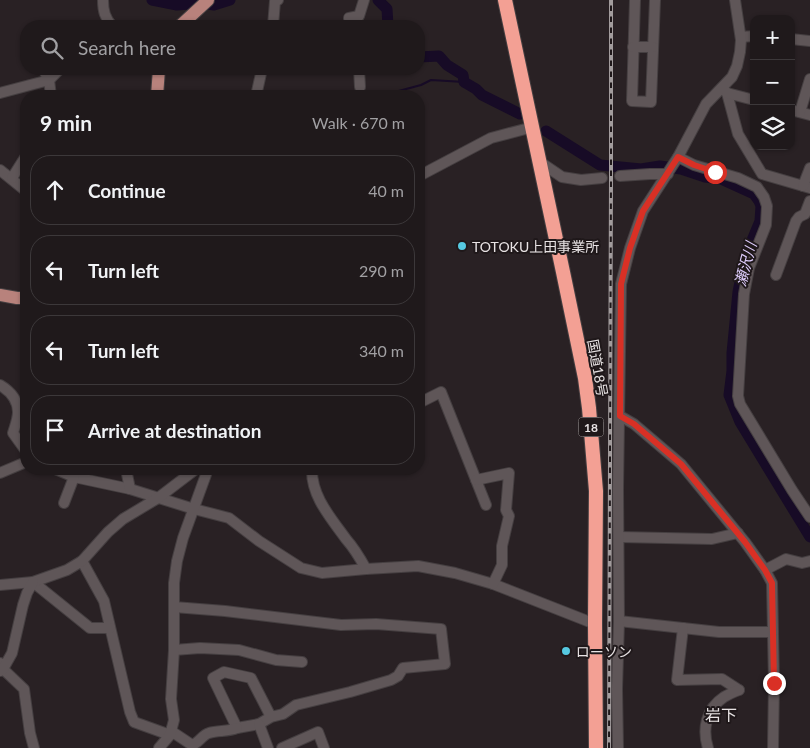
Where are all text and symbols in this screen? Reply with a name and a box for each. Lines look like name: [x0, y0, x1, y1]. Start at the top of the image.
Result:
map controls: [750, 15, 795, 150]
button: +: [750, 15, 795, 60]
search box: [20, 20, 425, 75]
icon: search: [38, 34, 66, 62]
text: Search here: [78, 36, 176, 59]
button: −: [750, 60, 795, 105]
button: layers: [750, 105, 795, 150]
text: 9 min: [40, 110, 92, 135]
text: Walk · 670 m: [312, 113, 405, 132]
route start: [704, 161, 727, 184]
icon: ahead: [41, 176, 69, 204]
text: Continue: [88, 179, 166, 202]
text: 40 m: [368, 181, 404, 200]
place label: TOTOKU上田事業所: [472, 238, 599, 255]
water label: 瀬沢川: [730, 238, 760, 288]
marker: TOTOKU上田事業所: [456, 240, 468, 252]
icon: left: [41, 256, 69, 284]
text: Turn left: [88, 259, 159, 282]
text: 290 m: [359, 261, 404, 280]
icon: left: [41, 336, 69, 364]
street label: 国道18号: [585, 338, 611, 398]
text: Turn left: [88, 339, 159, 362]
text: 340 m: [359, 341, 404, 360]
icon: arrive: [41, 416, 69, 444]
road number: 18: [578, 418, 604, 437]
text: Arrive at destination: [88, 419, 261, 442]
place label: ローソン: [576, 643, 632, 660]
marker: ローソン: [560, 645, 572, 657]
route end: [763, 672, 786, 695]
district label: 岩下: [705, 705, 737, 724]

